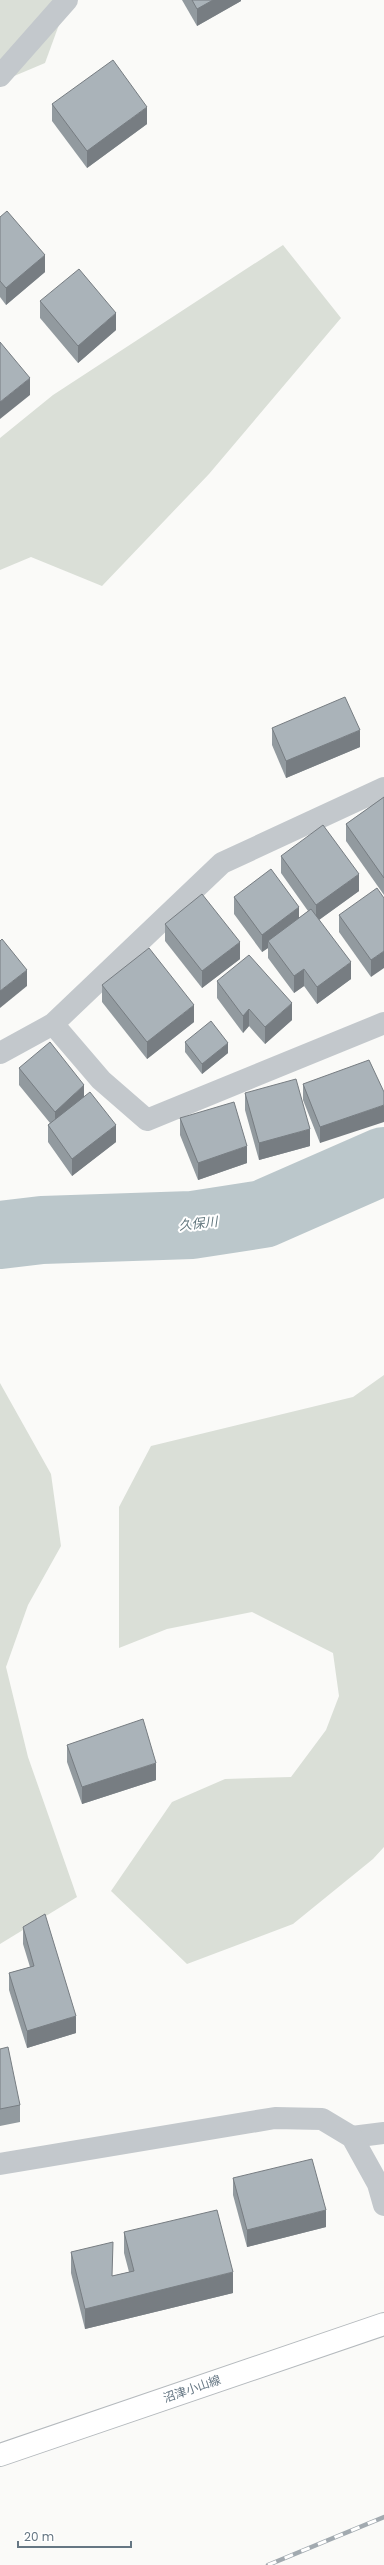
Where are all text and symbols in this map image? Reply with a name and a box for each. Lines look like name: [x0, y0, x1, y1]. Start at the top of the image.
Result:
water label: 久保川: [178, 1212, 220, 1235]
street label: 沼津小山線: [161, 2371, 223, 2406]
scale bar: [18, 2523, 131, 2549]
text: 20 m: [24, 2528, 54, 2545]

